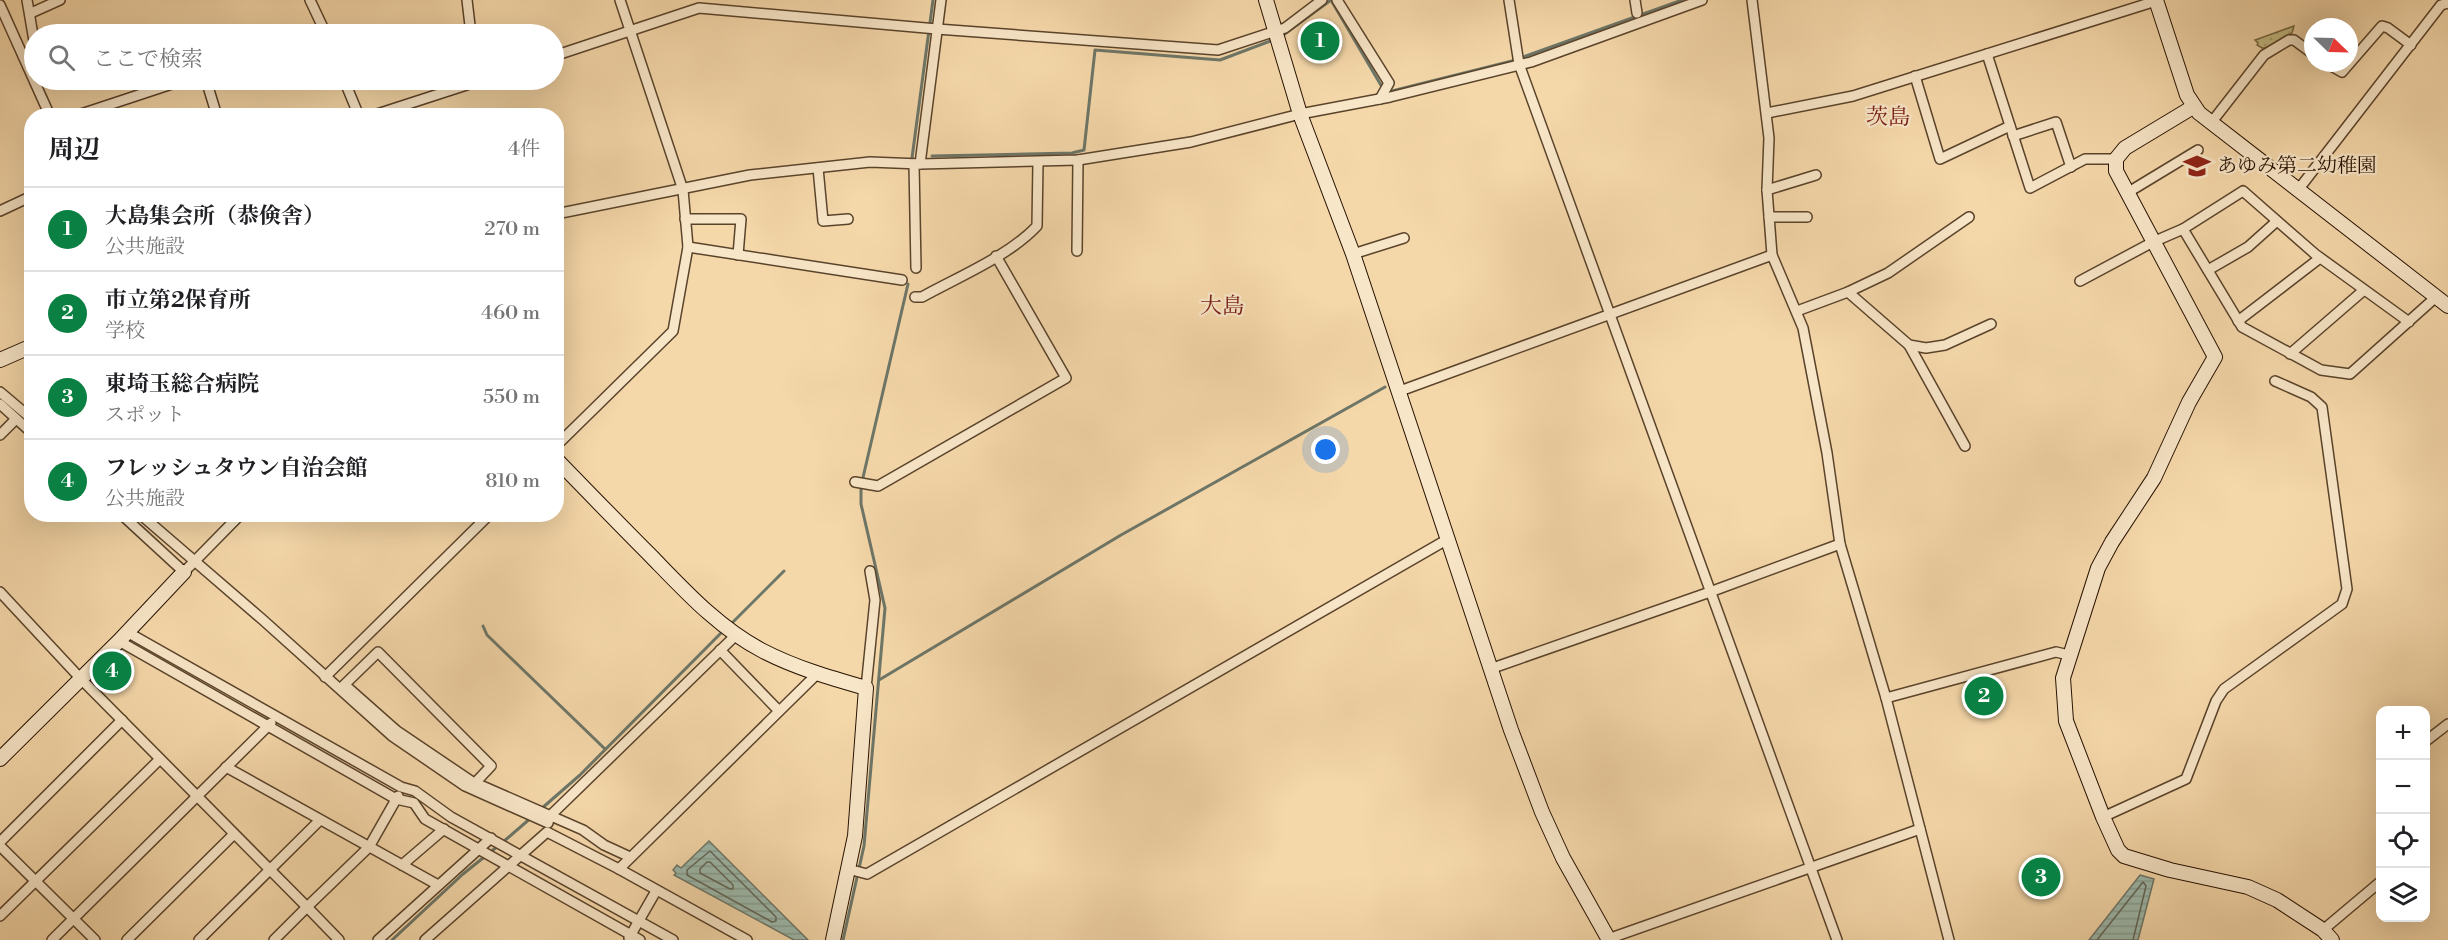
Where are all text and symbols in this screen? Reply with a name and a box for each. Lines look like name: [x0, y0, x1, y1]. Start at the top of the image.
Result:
pin: 1: [1300, 18, 1340, 63]
north arrow: [2304, 18, 2358, 72]
search box: [24, 24, 564, 90]
icon: search: [45, 41, 78, 74]
text: ここで検索: [93, 46, 203, 73]
district label: 茨島: [1866, 104, 1910, 131]
text: 周辺: [48, 134, 100, 166]
text: 4件: [508, 137, 540, 162]
school or university icon: あゆみ第二幼稚園: [2182, 151, 2212, 181]
place label: あゆみ第二幼稚園: [2217, 154, 2377, 179]
text: 大島集会所（恭倹舎）: [105, 203, 325, 230]
text: 1: [63, 217, 72, 242]
text: 270 m: [484, 217, 540, 242]
text: 公共施設: [105, 235, 185, 260]
text: 市立第2保育所: [105, 287, 251, 314]
district label: 大島: [1200, 293, 1244, 320]
text: 2: [61, 301, 74, 326]
text: 460 m: [481, 301, 540, 326]
text: 学校: [105, 319, 145, 344]
text: 東埼玉総合病院: [105, 371, 259, 398]
text: 3: [61, 385, 74, 410]
text: 550 m: [483, 385, 540, 410]
text: スポット: [105, 403, 185, 428]
your location: [1311, 435, 1340, 464]
text: フレッシュタウン自治会館: [105, 455, 367, 482]
text: 4: [61, 469, 74, 494]
text: 810 m: [485, 469, 540, 494]
text: 公共施設: [105, 487, 185, 512]
pin: 4: [92, 648, 132, 694]
pin: 2: [1964, 674, 2004, 718]
map controls: [2376, 706, 2430, 922]
button: +: [2376, 706, 2430, 760]
button: −: [2376, 760, 2430, 814]
button: locate: [2376, 814, 2430, 868]
pin: 3: [2022, 854, 2060, 900]
button: layers: [2376, 868, 2430, 922]

